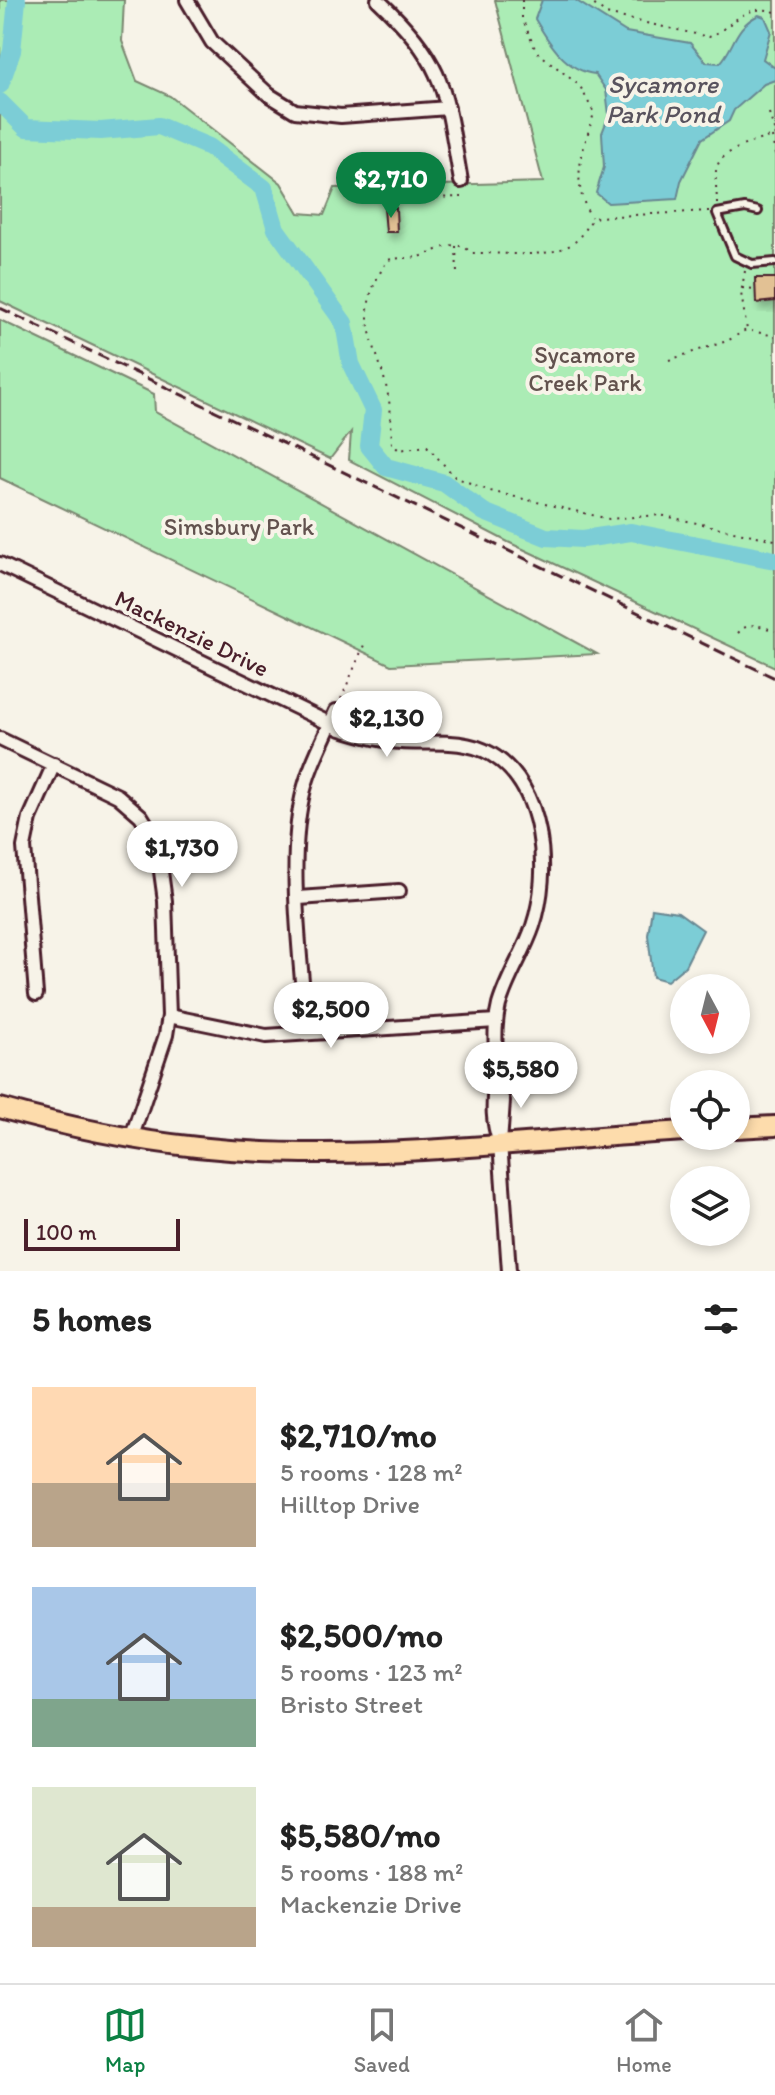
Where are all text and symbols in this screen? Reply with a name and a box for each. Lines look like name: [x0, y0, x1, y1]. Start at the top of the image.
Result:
water label: Sycamore Park Pond: [606, 68, 722, 130]
pin: $2,710: [326, 152, 456, 220]
text: $2,710: [354, 162, 428, 194]
park label: Sycamore Creek Park: [528, 340, 642, 397]
park label: Simsbury Park: [164, 512, 315, 541]
street label: Mackenzie Drive: [110, 583, 274, 683]
pin: $2,130: [322, 691, 452, 759]
text: $2,130: [349, 701, 425, 733]
pin: $1,730: [117, 821, 247, 889]
text: $1,730: [145, 831, 219, 863]
north arrow: [670, 974, 750, 1054]
map controls: [670, 974, 750, 1246]
pin: $2,500: [266, 982, 396, 1050]
text: $2,500: [292, 992, 370, 1024]
pin: $5,580: [456, 1042, 586, 1110]
text: $5,580: [483, 1052, 559, 1084]
button: locate: [670, 1070, 750, 1150]
button: layers: [670, 1166, 750, 1246]
scale bar: [24, 1215, 180, 1251]
text: 100 m: [36, 1219, 97, 1246]
icon: filters: [699, 1297, 743, 1341]
text: 5 homes: [32, 1299, 152, 1340]
text: $2,710/mo: [280, 1415, 437, 1456]
icon: home: [96, 1419, 192, 1515]
text: 5 rooms · 128 m²: [280, 1456, 463, 1488]
text: Hilltop Drive: [280, 1488, 420, 1520]
text: $2,500/mo: [280, 1615, 443, 1656]
icon: home: [96, 1619, 192, 1715]
text: 5 rooms · 123 m²: [280, 1656, 463, 1688]
text: Bristo Street: [280, 1688, 423, 1720]
text: $5,580/mo: [280, 1815, 441, 1856]
icon: home: [96, 1819, 192, 1915]
text: 5 rooms · 188 m²: [280, 1856, 463, 1888]
text: Mackenzie Drive: [280, 1888, 462, 1920]
tab: Map: [103, 2003, 147, 2078]
tab: Saved: [354, 2003, 410, 2078]
tab: Home: [616, 2003, 672, 2078]

